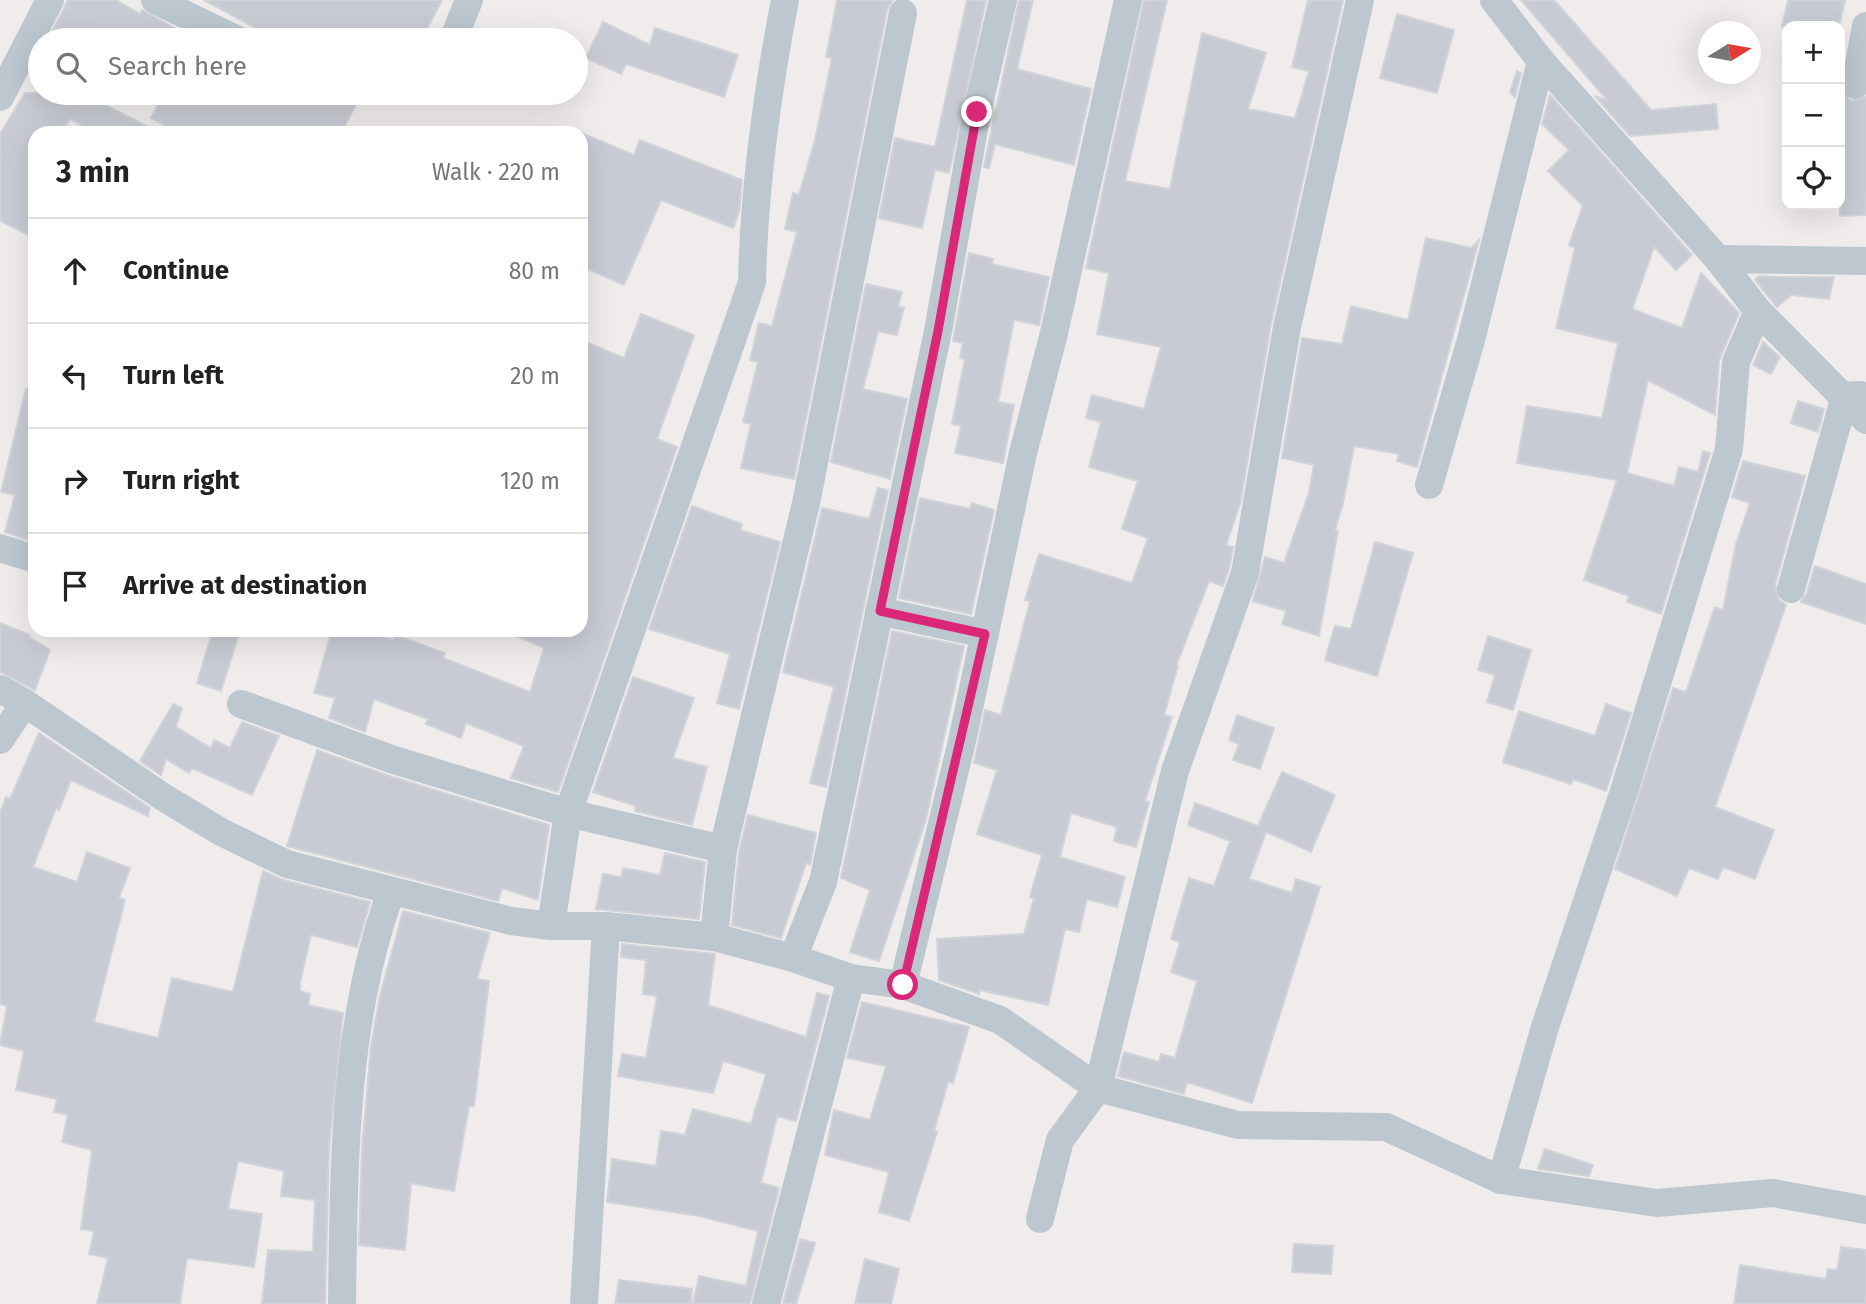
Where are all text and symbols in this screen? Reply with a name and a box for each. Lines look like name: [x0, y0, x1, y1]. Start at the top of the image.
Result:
north arrow: [1698, 21, 1761, 84]
map controls: [1782, 21, 1845, 210]
button: +: [1782, 21, 1845, 84]
search box: [28, 28, 588, 105]
icon: search: [52, 48, 90, 86]
text: Search here: [108, 51, 247, 82]
button: −: [1782, 84, 1845, 147]
route end: [961, 96, 992, 127]
button: locate: [1782, 147, 1845, 210]
text: 3 min: [56, 154, 130, 190]
text: Walk · 220 m: [432, 158, 560, 186]
icon: ahead: [56, 252, 94, 290]
text: Continue: [123, 255, 229, 286]
text: 80 m: [509, 257, 560, 285]
icon: left: [56, 357, 94, 395]
text: Turn left: [123, 360, 224, 391]
text: 20 m: [510, 362, 560, 390]
icon: right: [56, 462, 94, 500]
text: Turn right: [123, 465, 240, 496]
text: 120 m: [500, 467, 560, 495]
icon: arrive: [56, 567, 94, 605]
text: Arrive at destination: [123, 570, 367, 601]
route start: [887, 969, 918, 1000]

